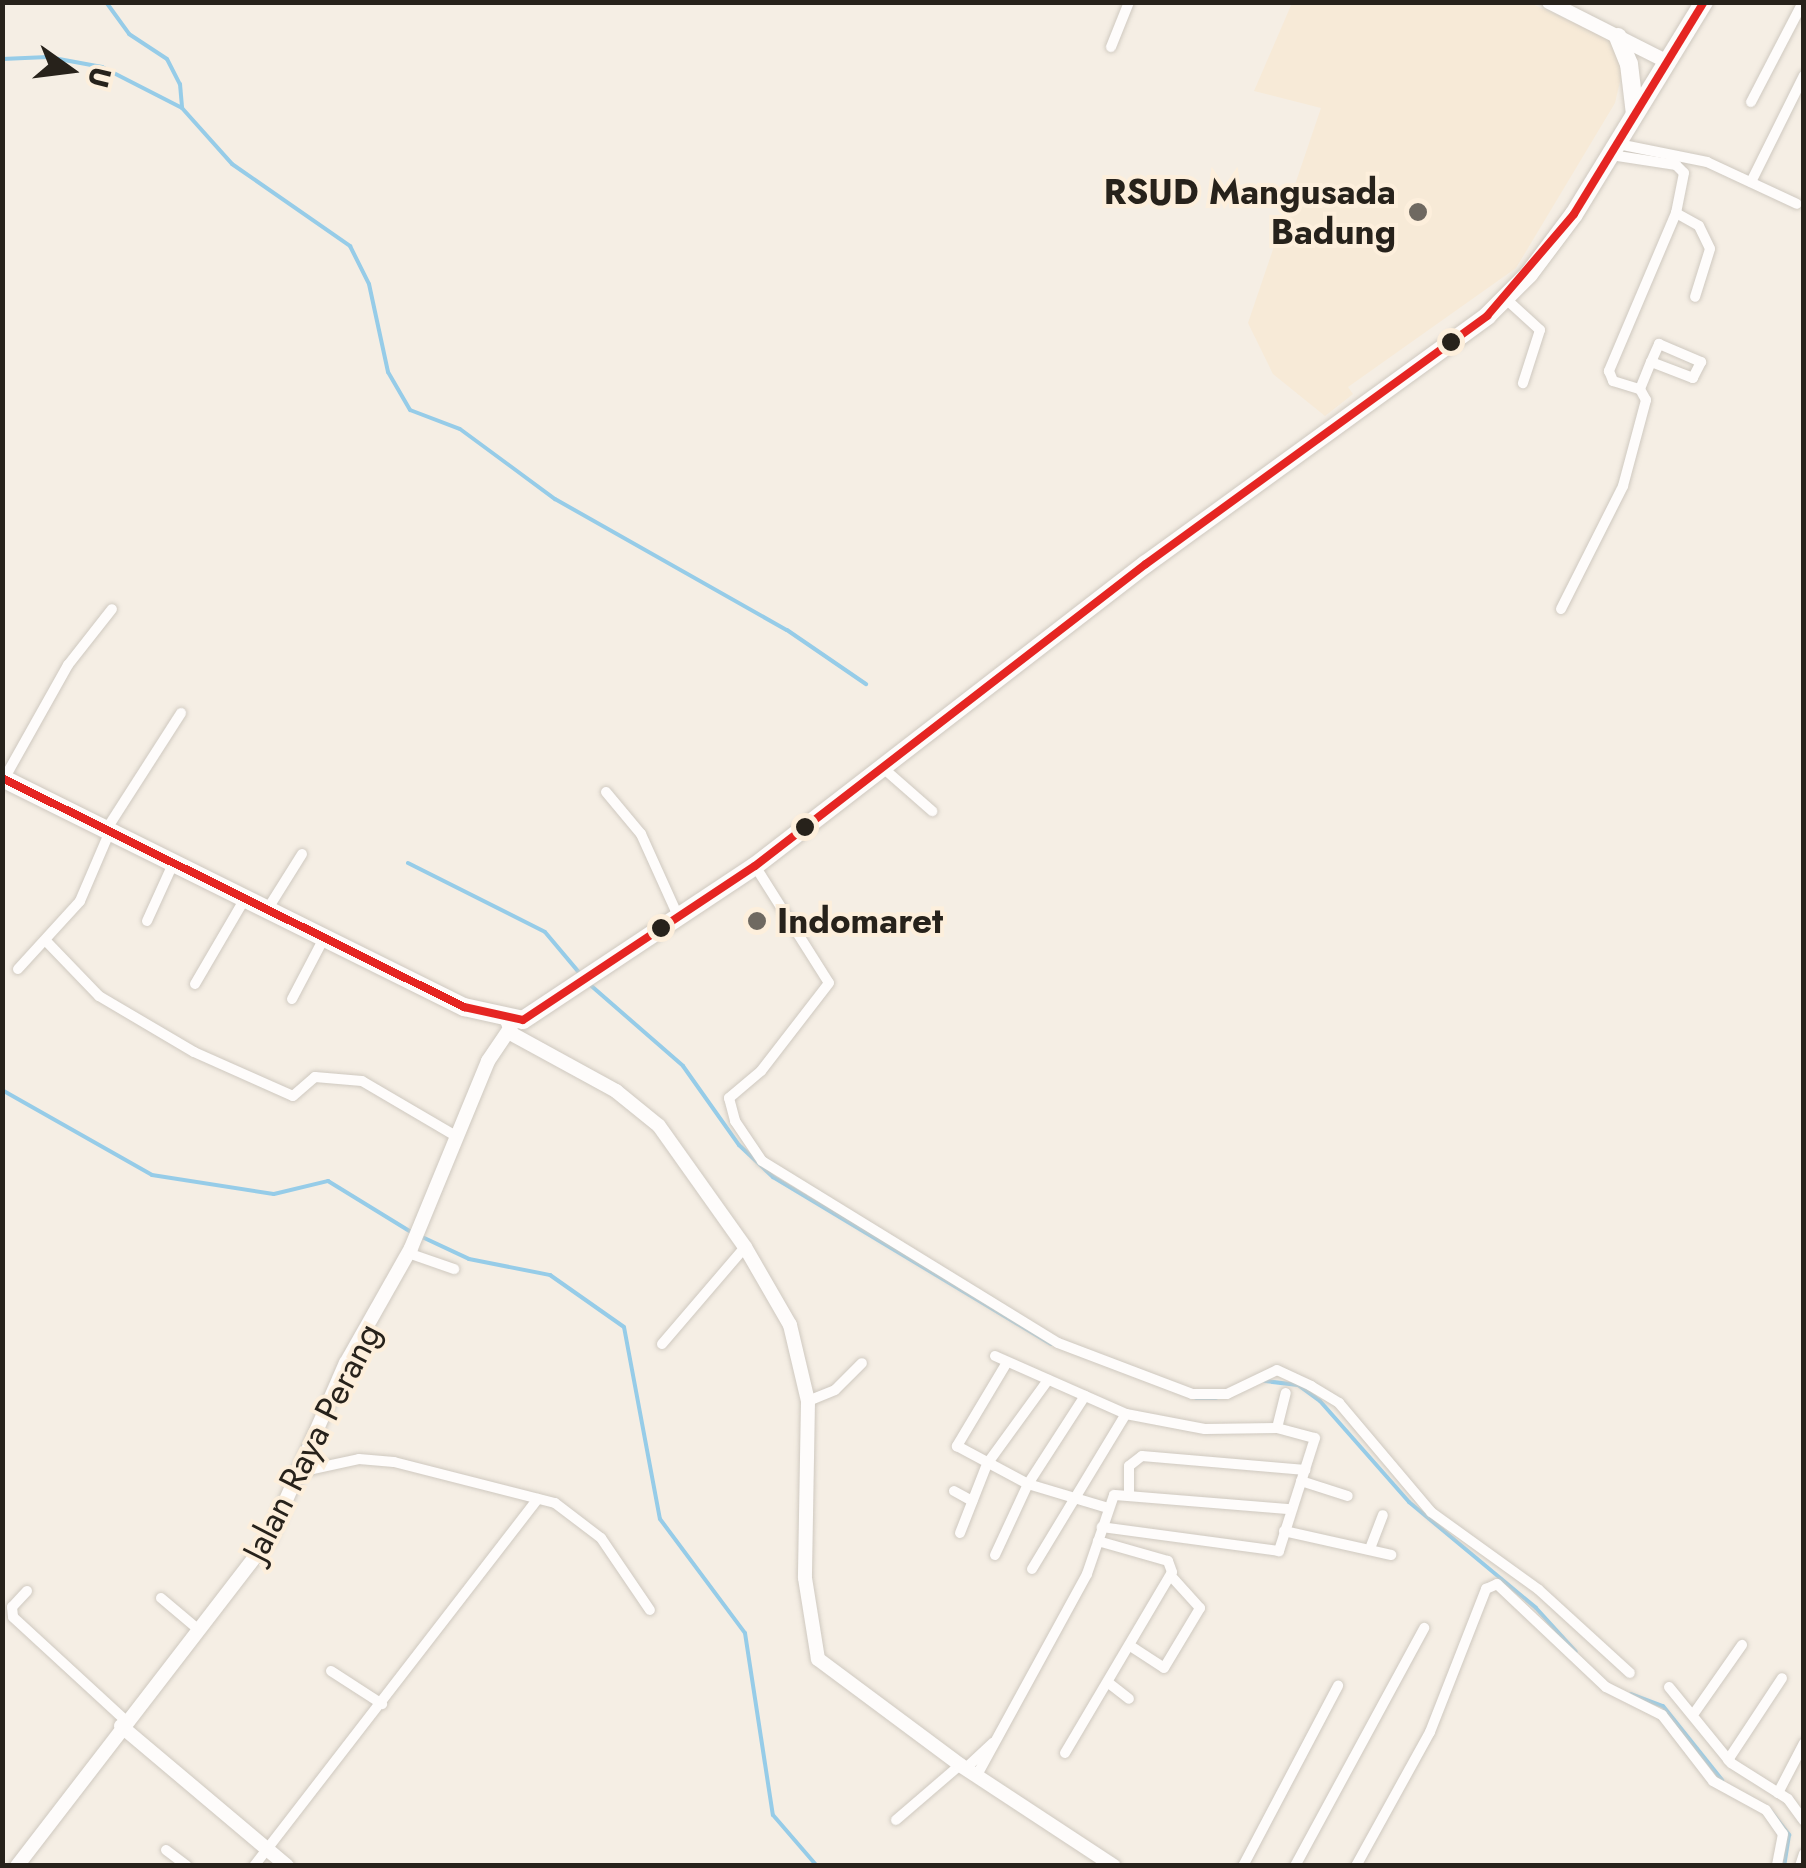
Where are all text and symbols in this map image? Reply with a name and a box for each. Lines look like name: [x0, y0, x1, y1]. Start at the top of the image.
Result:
north arrow: [20, 20, 120, 120]
text: U: [77, 63, 122, 92]
place label: RSUD Mangusada Badung: [1104, 171, 1396, 253]
marker: RSUD Mangusada Badung: [1405, 199, 1431, 225]
unlabelled marker: [1441, 332, 1461, 352]
unlabelled marker: [795, 817, 815, 837]
place label: Indomaret: [777, 900, 943, 942]
marker: Indomaret: [746, 910, 768, 932]
unlabelled marker: [651, 918, 671, 938]
street label: Jalan Raya Perang: [234, 1316, 390, 1568]

